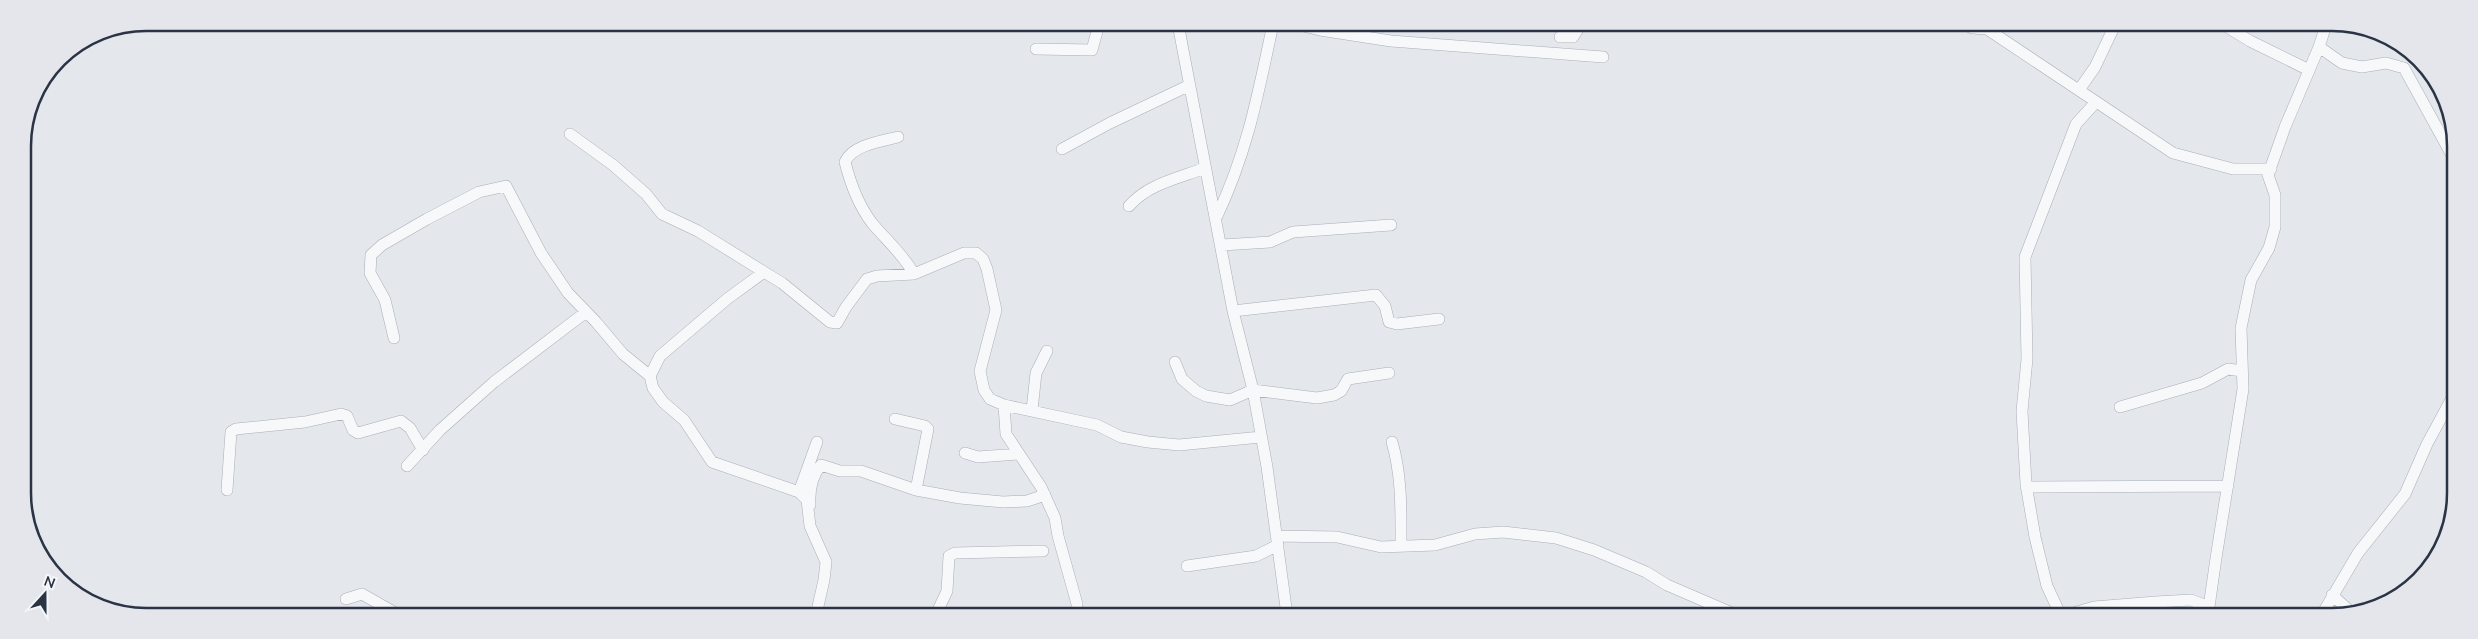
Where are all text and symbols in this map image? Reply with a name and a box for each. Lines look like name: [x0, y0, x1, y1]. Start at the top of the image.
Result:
north arrow: [20, 569, 70, 619]
text: N: [41, 572, 58, 592]

